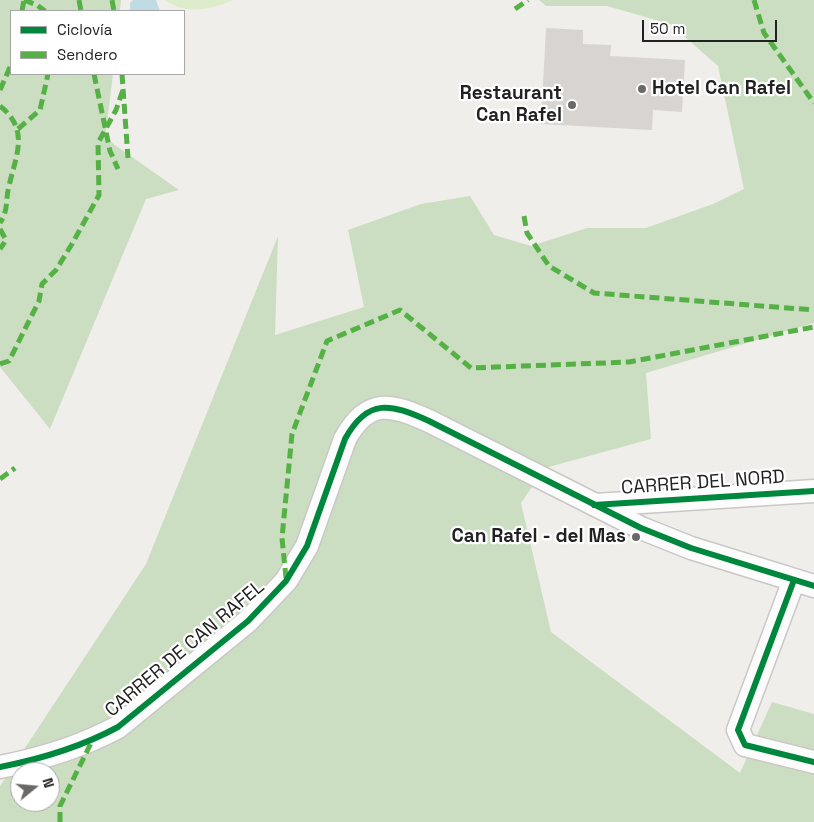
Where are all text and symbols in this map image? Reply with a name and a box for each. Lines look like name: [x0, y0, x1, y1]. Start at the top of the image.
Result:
legend: [10, 10, 185, 75]
scale bar: [644, 10, 779, 42]
text: 50 m: [650, 19, 685, 38]
text: Ciclovía: [57, 20, 112, 39]
text: Sendero: [57, 45, 117, 64]
place label: Hotel Can Rafel: [652, 78, 791, 100]
place label: Restaurant Can Rafel: [460, 83, 562, 127]
marker: Hotel Can Rafel: [636, 83, 648, 95]
marker: Restaurant Can Rafel: [566, 99, 578, 111]
street label: CARRER DEL NORD: [620, 466, 786, 500]
place label: Can Rafel - del Mas: [452, 526, 626, 548]
marker: Can Rafel - del Mas: [630, 531, 642, 543]
street label: CARRER DE CAN RAFEL: [101, 576, 269, 722]
north arrow: [10, 762, 60, 812]
text: N: [38, 776, 58, 790]

